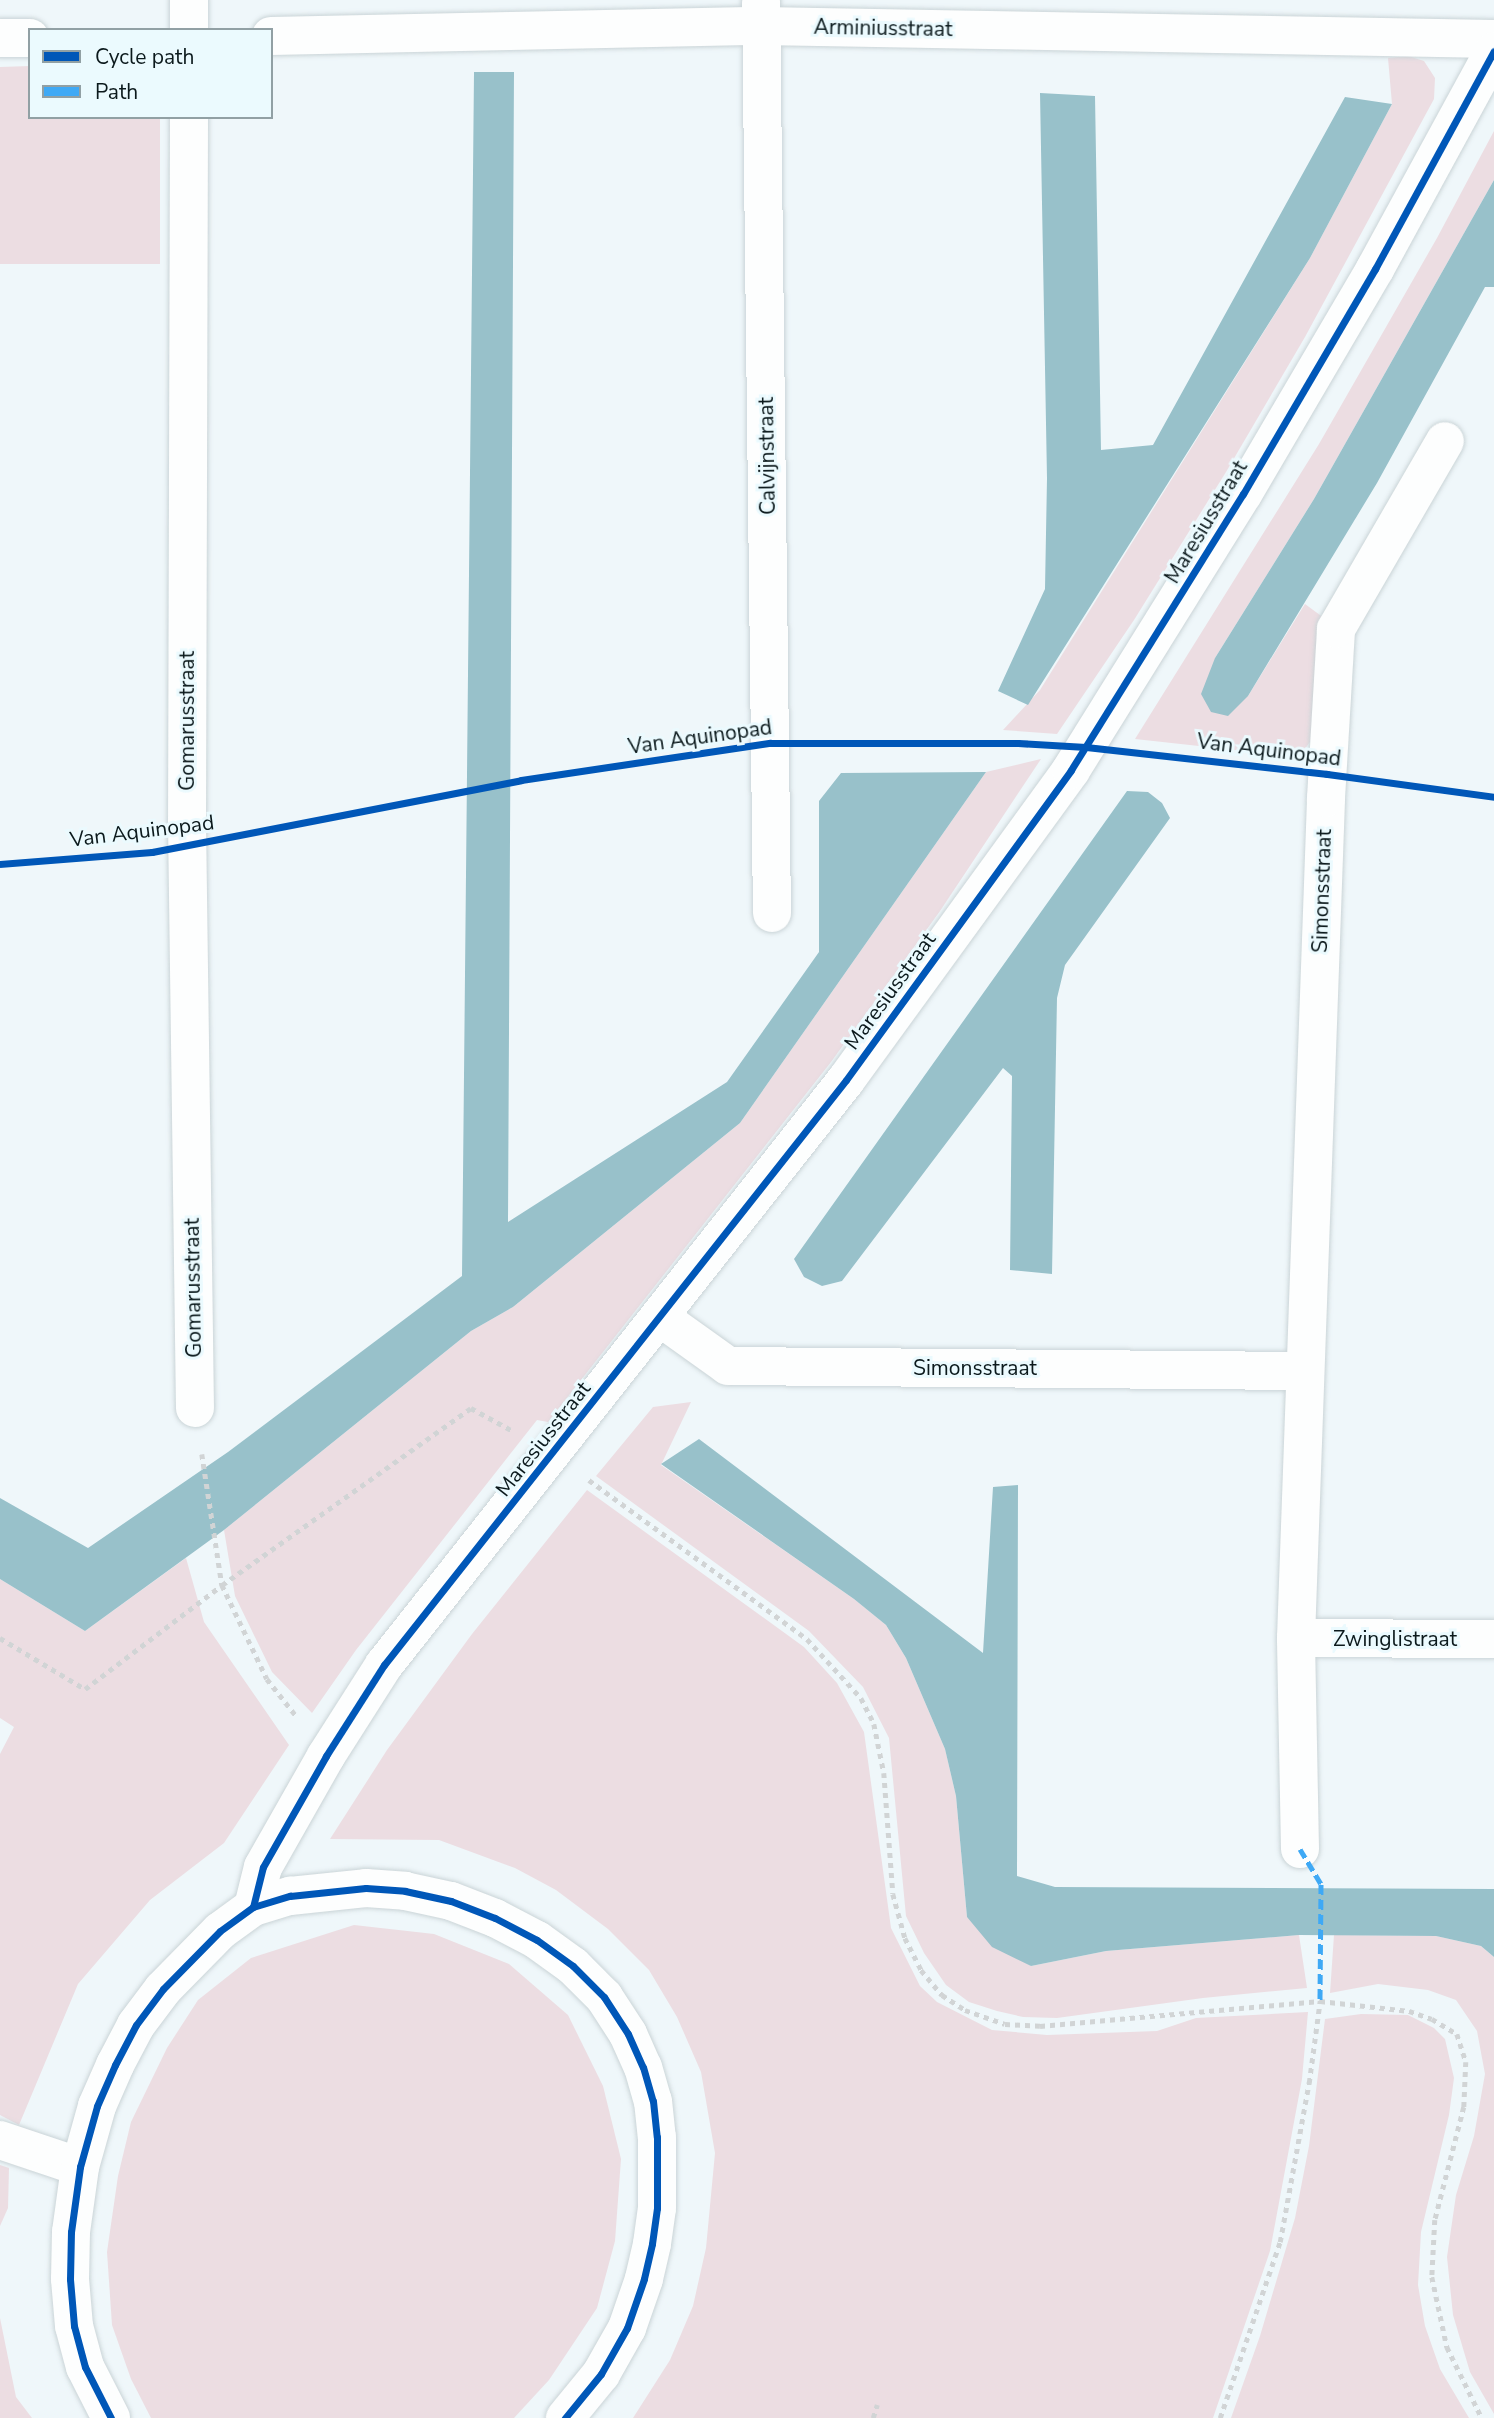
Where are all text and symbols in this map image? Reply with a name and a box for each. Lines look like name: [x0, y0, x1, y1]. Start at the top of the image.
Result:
street label: Arminiusstraat: [813, 14, 953, 42]
legend: [28, 28, 273, 119]
text: Cycle path: [95, 43, 194, 71]
text: Path: [95, 78, 138, 106]
street label: Calvijnstraat: [753, 397, 781, 515]
street label: Maresiusstraat: [1159, 456, 1253, 588]
street label: Gomarusstraat: [174, 651, 200, 791]
street label: Van Aquinopad: [626, 714, 774, 760]
street label: Van Aquinopad: [1195, 729, 1343, 771]
street label: Van Aquinopad: [68, 810, 216, 852]
street label: Simonsstraat: [1307, 829, 1337, 953]
street label: Maresiusstraat: [839, 927, 941, 1055]
street label: Gomarusstraat: [179, 1218, 207, 1358]
street label: Simonsstraat: [913, 1355, 1037, 1381]
street label: Maresiusstraat: [490, 1377, 596, 1501]
street label: Zwinglistraat: [1333, 1626, 1457, 1652]

